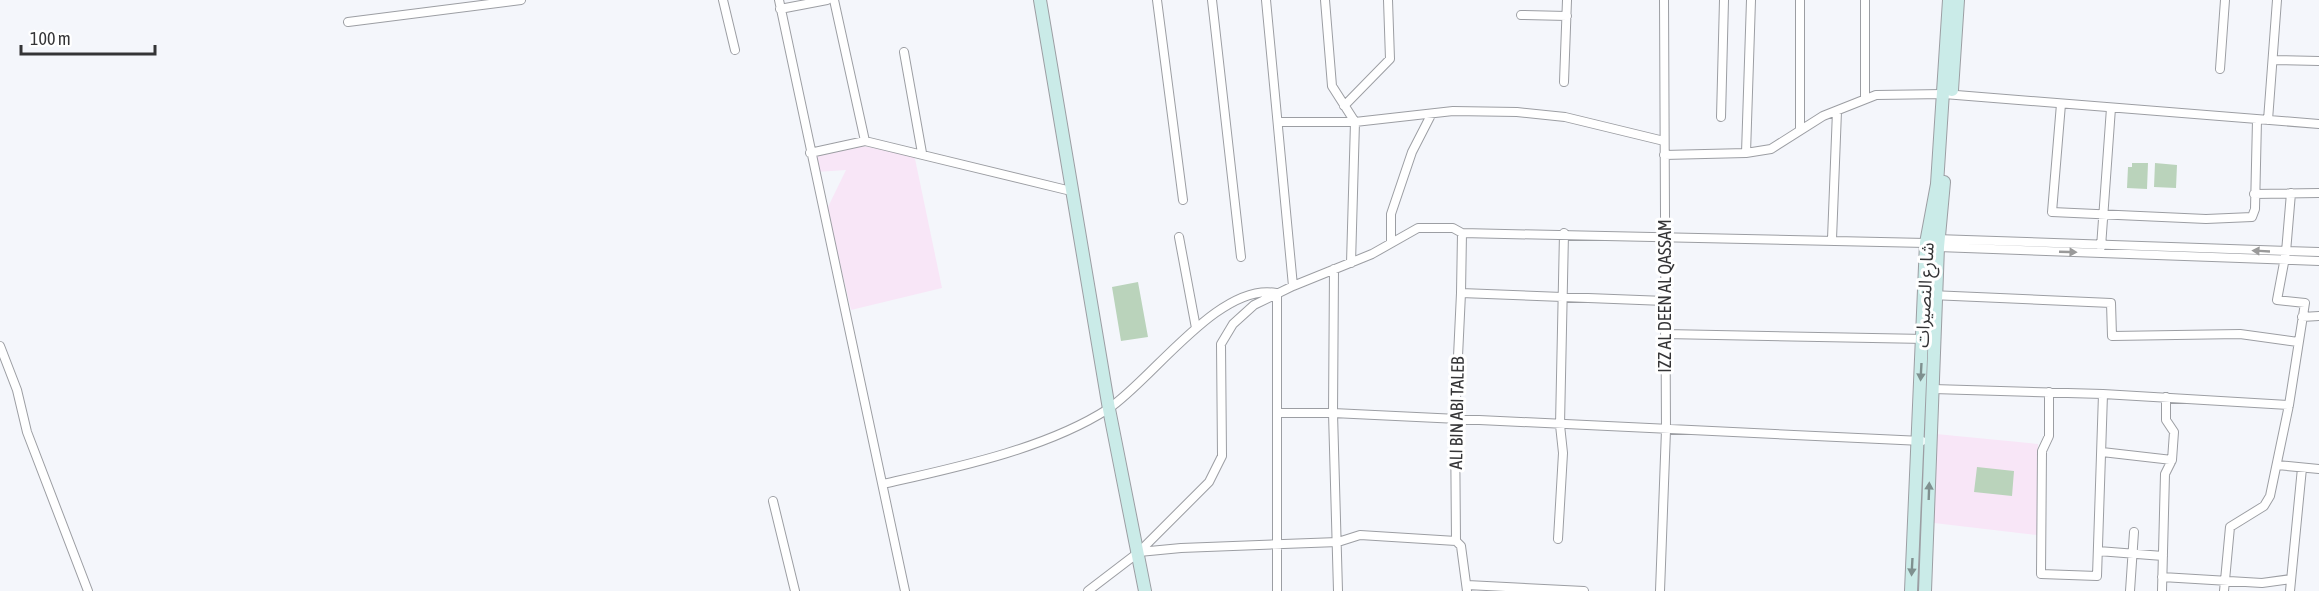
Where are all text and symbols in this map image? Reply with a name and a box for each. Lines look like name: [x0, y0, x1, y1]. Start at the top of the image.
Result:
scale bar: [21, 18, 154, 56]
text: 100 m: [30, 28, 71, 49]
street label: IZZ AL DEEN AL QASSAM: [1654, 219, 1675, 373]
street label: شارع النصيرات: [1911, 242, 1942, 348]
one-way arrow: [2251, 246, 2270, 255]
one-way arrow: [2059, 247, 2078, 256]
street label: ALI BIN ABI TALEB: [1445, 356, 1468, 469]
one-way arrow: [1917, 362, 1926, 381]
one-way arrow: [1925, 481, 1934, 500]
one-way arrow: [1908, 557, 1917, 576]

